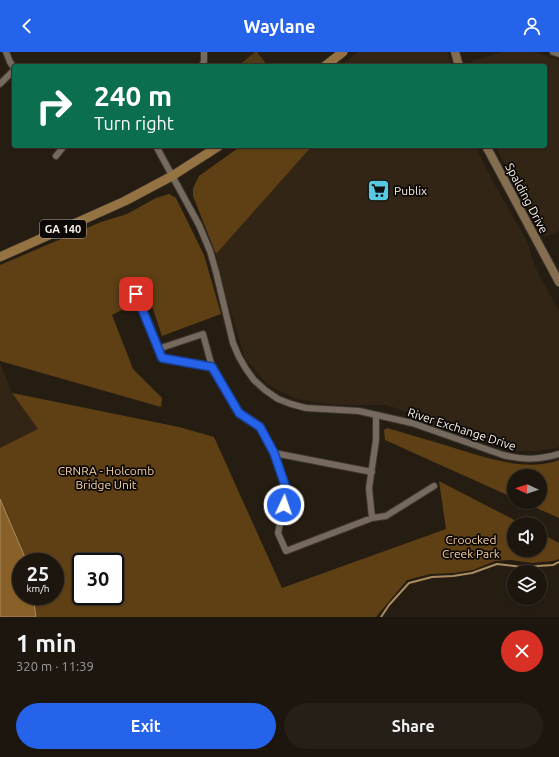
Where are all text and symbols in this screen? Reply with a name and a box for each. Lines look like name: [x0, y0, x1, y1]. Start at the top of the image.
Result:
icon: back: [16, 15, 38, 37]
icon: person: [521, 15, 543, 37]
text: Waylane: [244, 16, 315, 36]
icon: right: [28, 80, 80, 132]
text: 240 m: [94, 80, 172, 111]
text: Turn right: [94, 113, 174, 133]
street label: Spalding Drive: [503, 161, 551, 235]
supermarket icon: Publix: [366, 177, 392, 203]
place label: Publix: [394, 184, 427, 197]
road number: GA 140: [40, 220, 86, 238]
pin: [119, 277, 153, 311]
icon: arrive: [125, 283, 147, 305]
street label: River Exchange Drive: [406, 405, 518, 453]
park label: CRNRA - Holcomb Bridge Unit: [58, 464, 154, 491]
north arrow: [507, 469, 547, 509]
map controls: [507, 469, 547, 605]
position arrow: [263, 484, 305, 526]
button: sound: [507, 517, 547, 557]
park label: Croocked Creek Park: [442, 533, 500, 560]
speed limit sign: 30: [72, 553, 124, 605]
text: 25: [27, 562, 49, 585]
button: layers: [507, 565, 547, 605]
text: km/h: [26, 583, 50, 594]
text: 1 min: [16, 630, 77, 657]
button: close: [501, 630, 543, 672]
text: 320 m · 11:39: [16, 659, 94, 673]
button: Exit: [16, 703, 276, 749]
button: Share: [284, 703, 543, 749]

